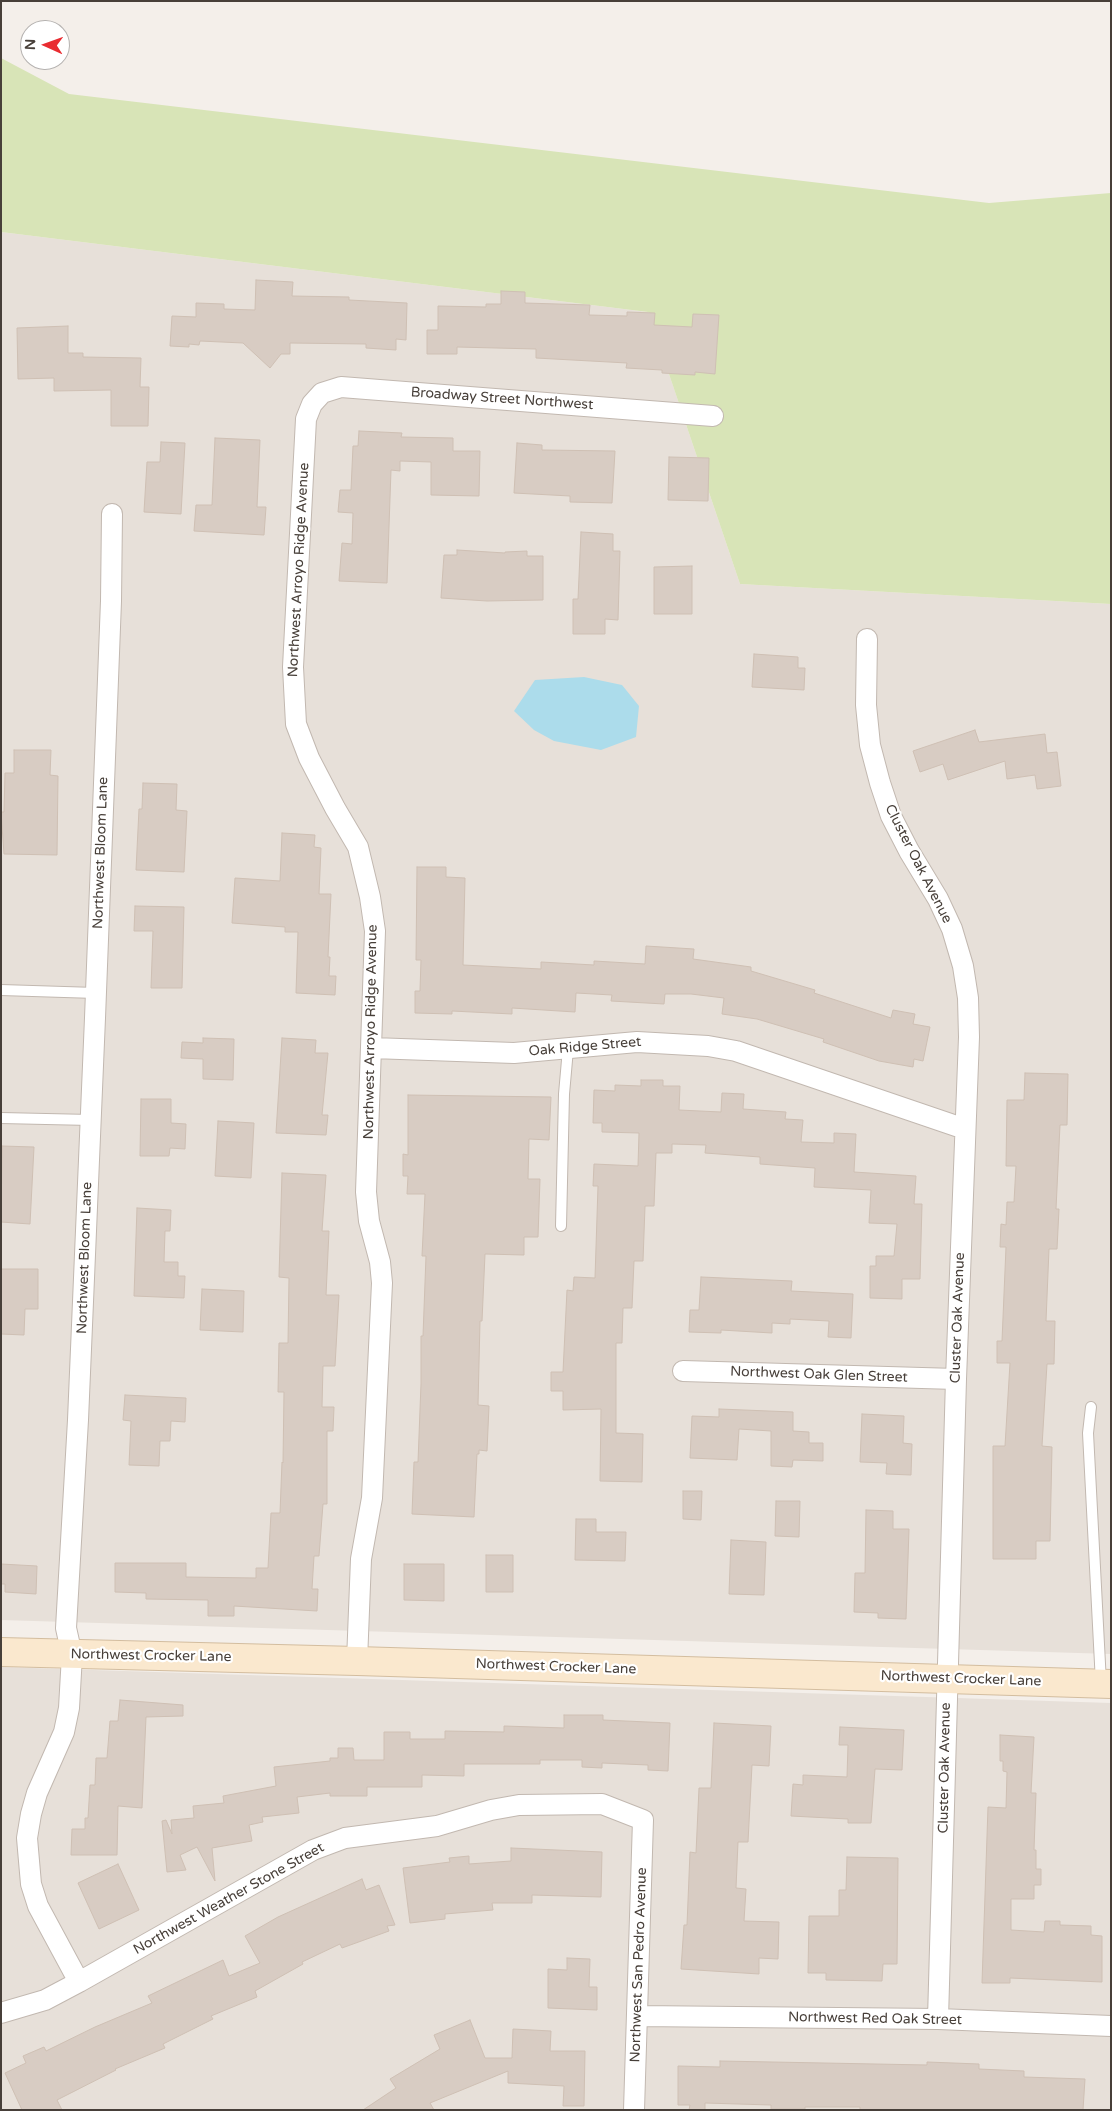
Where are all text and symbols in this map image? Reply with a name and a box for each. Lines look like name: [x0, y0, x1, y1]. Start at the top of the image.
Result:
north arrow: [20, 20, 70, 70]
text: N: [22, 39, 39, 50]
street label: Broadway Street Northwest: [410, 384, 594, 414]
street label: Northwest Arroyo Ridge Avenue: [285, 462, 313, 678]
street label: Northwest Bloom Lane: [90, 777, 112, 929]
street label: Cluster Oak Avenue: [881, 802, 955, 926]
street label: Northwest Arroyo Ridge Avenue: [361, 924, 381, 1140]
street label: Oak Ridge Street: [528, 1034, 642, 1060]
street label: Northwest Bloom Lane: [74, 1182, 96, 1334]
street label: Cluster Oak Avenue: [947, 1252, 969, 1384]
street label: Northwest Oak Glen Street: [730, 1364, 908, 1386]
street label: Northwest Crocker Lane: [70, 1646, 232, 1666]
street label: Northwest Crocker Lane: [475, 1656, 637, 1678]
street label: Northwest Crocker Lane: [880, 1668, 1042, 1690]
street label: Cluster Oak Avenue: [935, 1702, 955, 1834]
street label: Northwest Weather Stone Street: [131, 1839, 327, 1959]
street label: Northwest San Pedro Avenue: [627, 1867, 651, 2063]
street label: Northwest Red Oak Street: [788, 2009, 962, 2029]

